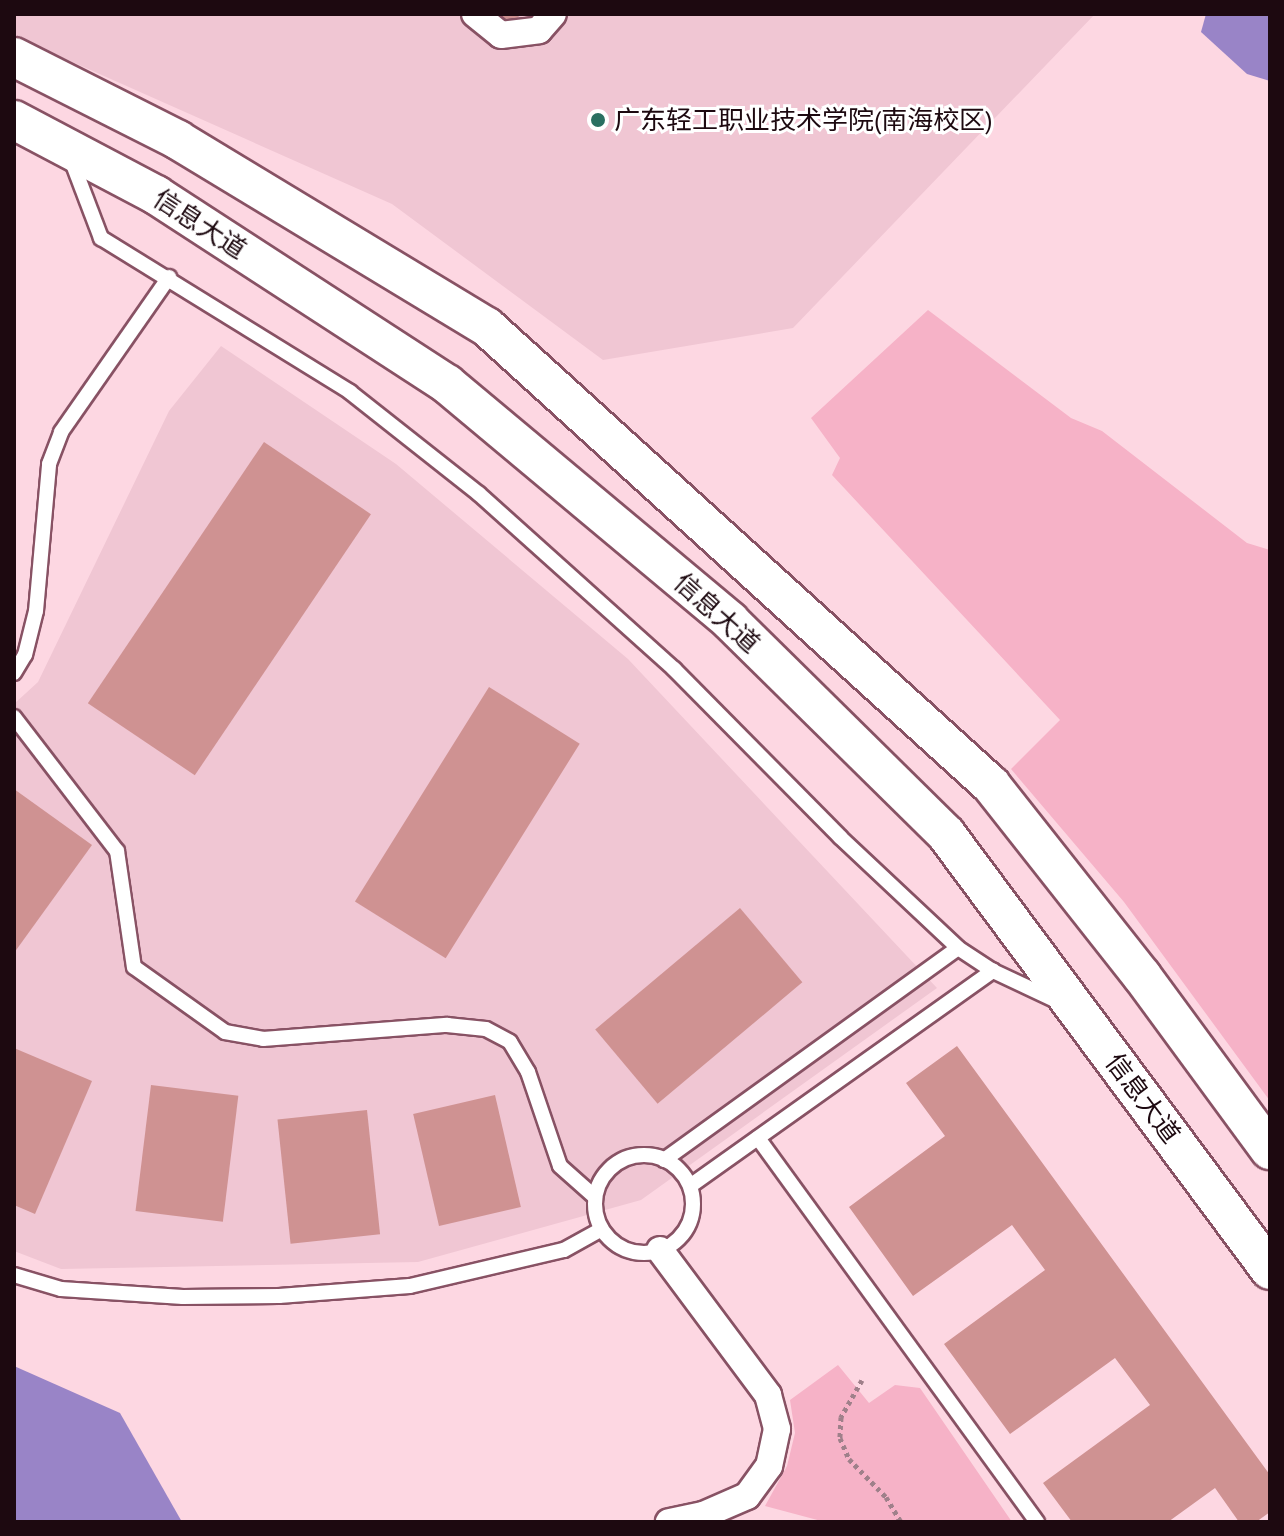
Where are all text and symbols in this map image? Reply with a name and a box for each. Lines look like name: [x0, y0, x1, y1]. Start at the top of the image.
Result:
place label: 广东轻工职业技术学院(南海校区): [614, 104, 993, 136]
marker: 广东轻工职业技术学院(南海校区): [589, 111, 607, 129]
street label: 信息大道: [148, 183, 252, 265]
street label: 信息大道: [668, 567, 766, 659]
street label: 信息大道: [1099, 1047, 1187, 1149]

